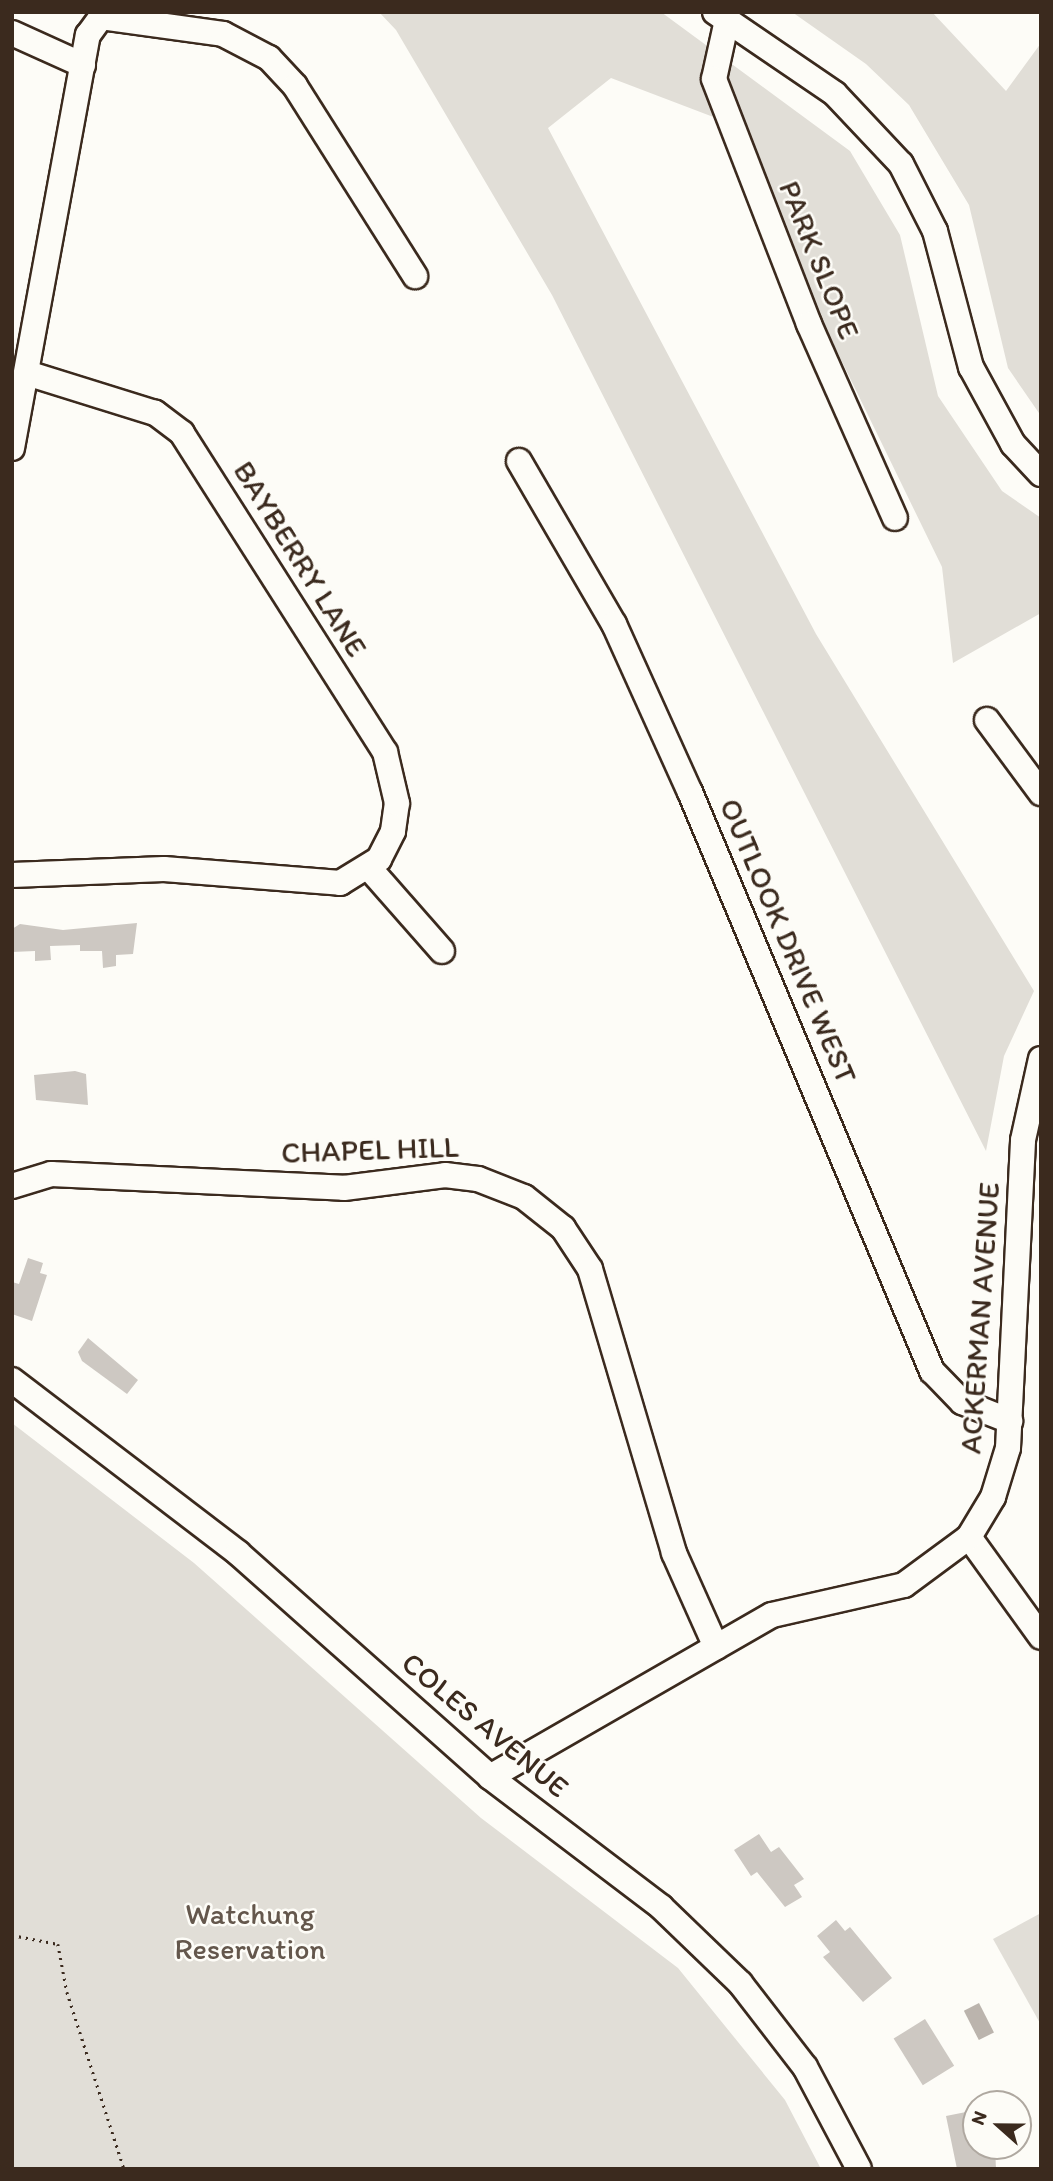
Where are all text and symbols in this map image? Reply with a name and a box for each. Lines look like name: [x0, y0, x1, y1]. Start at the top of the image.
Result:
street label: PARK SLOPE: [771, 175, 867, 345]
street label: BAYBERRY LANE: [225, 455, 375, 663]
street label: OUTLOOK DRIVE WEST: [711, 791, 865, 1091]
street label: CHAPEL HILL: [281, 1129, 459, 1171]
street label: ACKERMAN AVENUE: [953, 1181, 1007, 1455]
street label: COLES AVENUE: [395, 1645, 575, 1805]
park label: Watchung Reservation: [175, 1896, 325, 1966]
north arrow: [962, 2090, 1032, 2160]
text: N: [966, 2108, 992, 2128]

